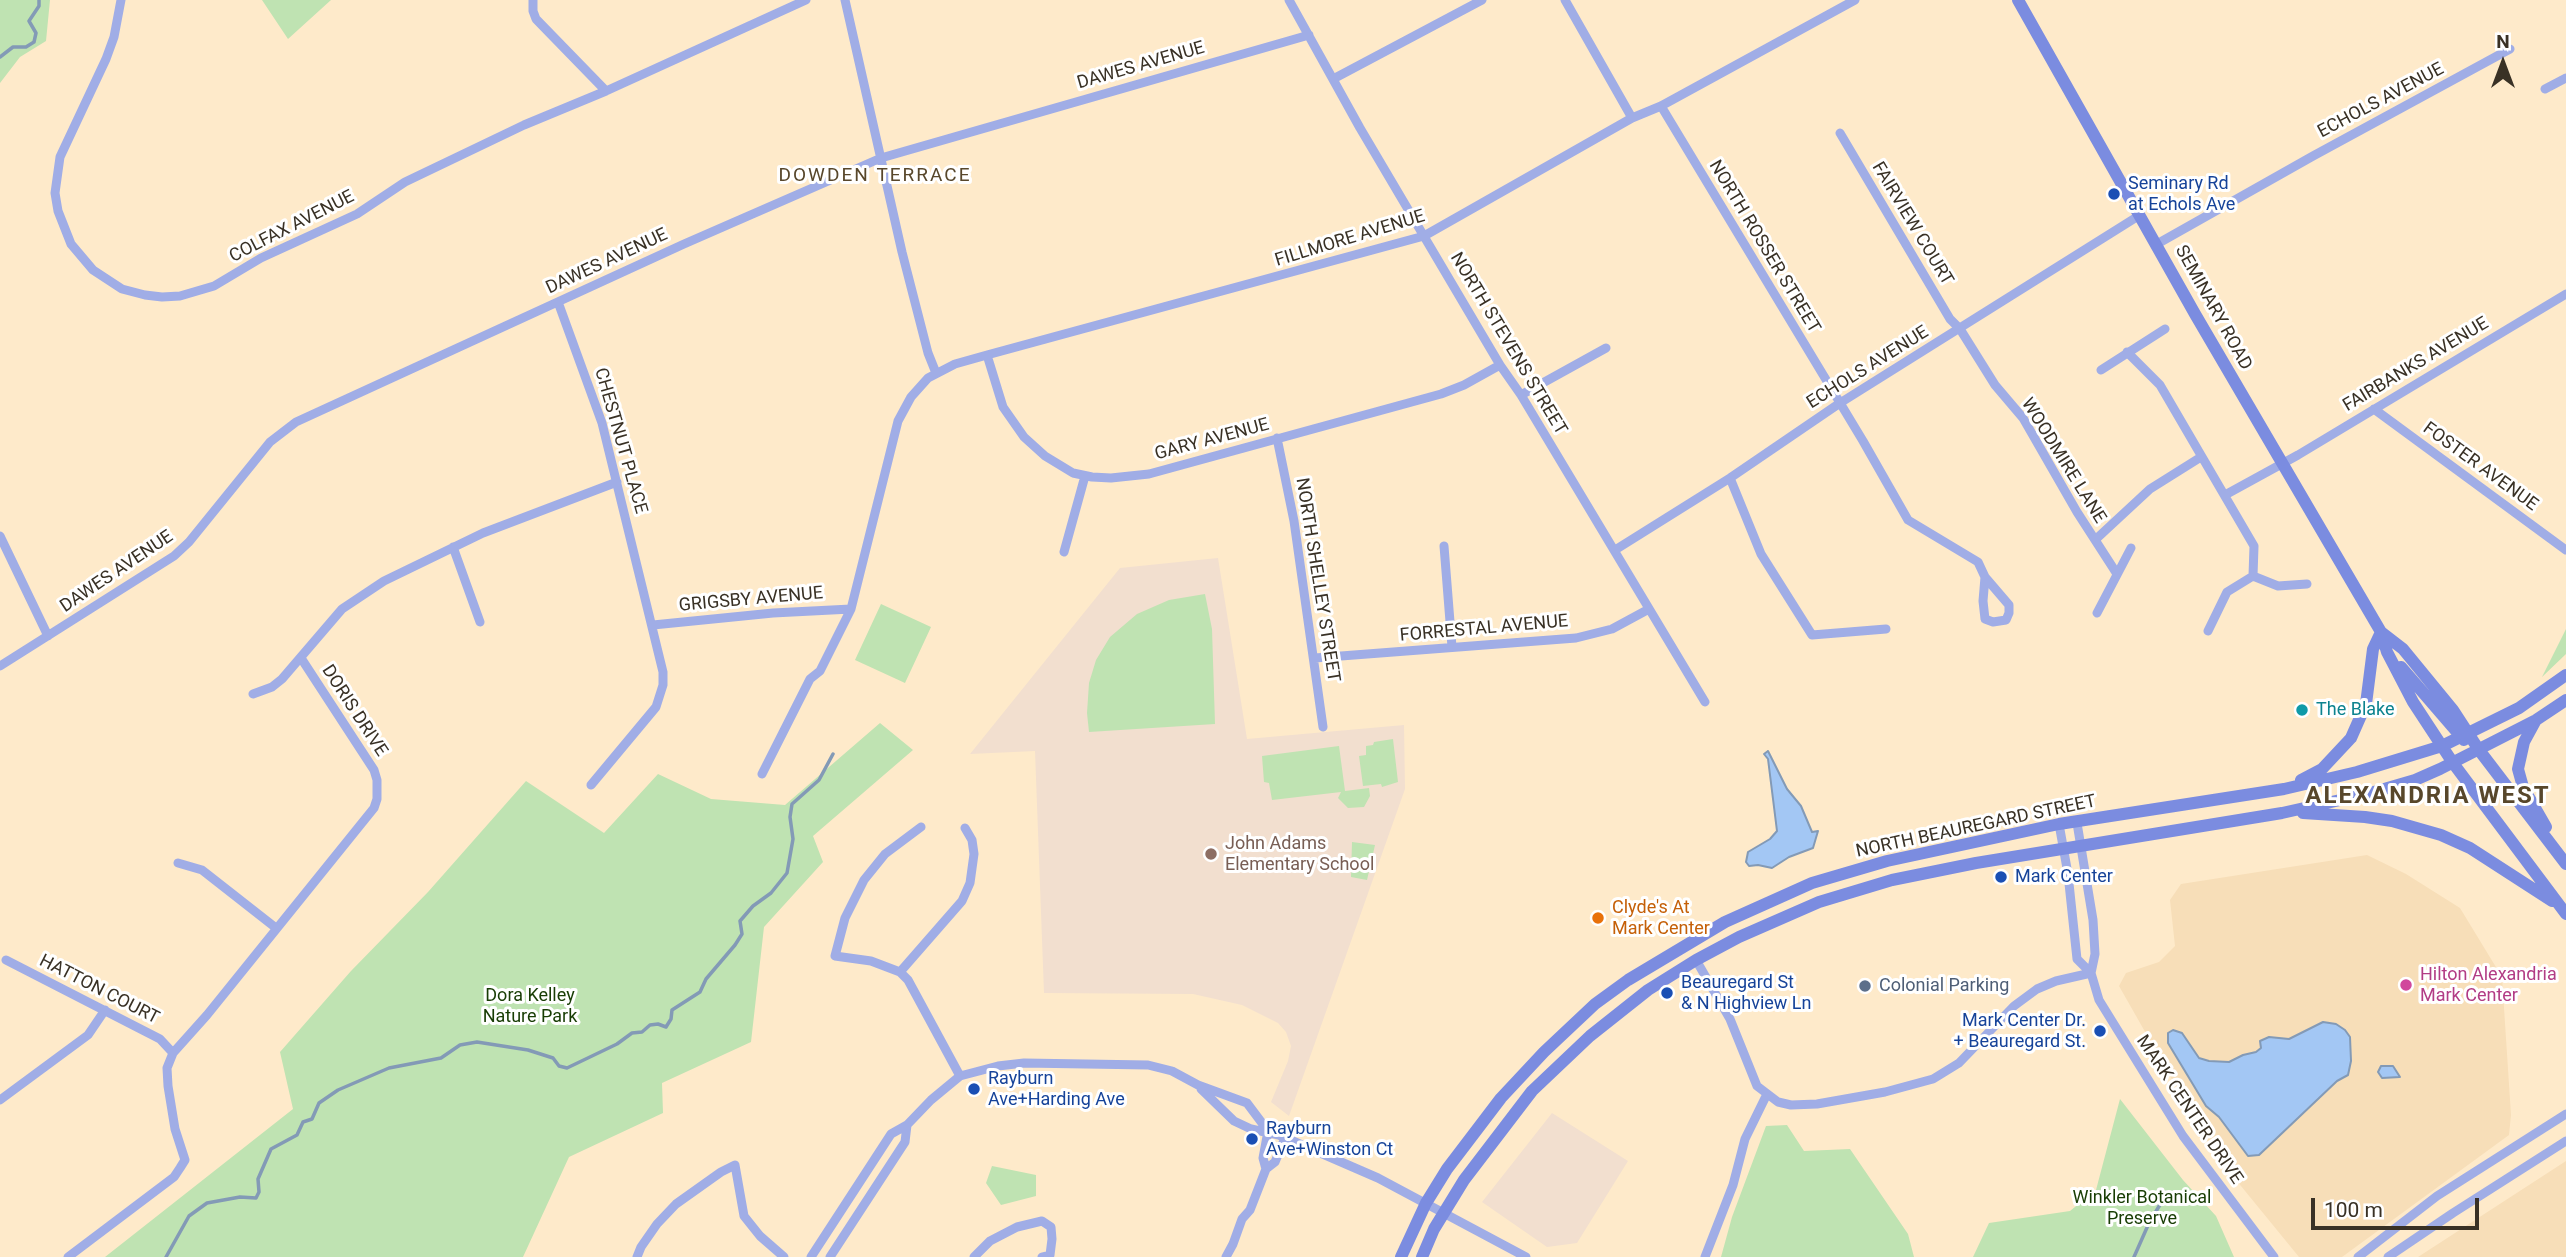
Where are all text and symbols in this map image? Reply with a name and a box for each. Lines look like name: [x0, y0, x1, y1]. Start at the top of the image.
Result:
north arrow: [2468, 28, 2538, 98]
text: N: [2496, 30, 2510, 53]
street label: DAWES AVENUE: [1075, 37, 1207, 95]
street label: ECHOLS AVENUE: [2314, 59, 2448, 143]
street label: NORTH ROSSER STREET: [1704, 156, 1824, 338]
street label: FAIRVIEW COURT: [1867, 158, 1957, 290]
district label: DOWDEN TERRACE: [780, 165, 970, 187]
place label: Seminary Rd at Echols Ave: [2128, 173, 2235, 216]
street label: COLFAX AVENUE: [226, 186, 358, 268]
marker: Seminary Rd at Echols Ave: [2106, 186, 2122, 202]
street label: FILLMORE AVENUE: [1272, 206, 1428, 272]
street label: DAWES AVENUE: [543, 224, 671, 300]
street label: SEMINARY ROAD: [2170, 242, 2256, 374]
street label: NORTH STEVENS STREET: [1445, 249, 1571, 439]
street label: FAIRBANKS AVENUE: [2339, 313, 2493, 417]
street label: ECHOLS AVENUE: [1803, 322, 1933, 414]
street label: CHESTNUT PLACE: [589, 366, 651, 516]
street label: WOODMIRE LANE: [2016, 394, 2110, 528]
street label: GARY AVENUE: [1153, 414, 1271, 466]
street label: FOSTER AVENUE: [2418, 418, 2542, 516]
street label: NORTH SHELLEY STREET: [1290, 476, 1344, 684]
street label: DAWES AVENUE: [56, 526, 178, 618]
street label: GRIGSBY AVENUE: [678, 583, 824, 617]
street label: FORRESTAL AVENUE: [1399, 611, 1569, 647]
street label: DORIS DRIVE: [316, 661, 392, 761]
place label: The Blake: [2316, 699, 2395, 721]
marker: The Blake: [2294, 702, 2310, 718]
district label: ALEXANDRIA WEST: [2307, 783, 2549, 811]
street label: NORTH BEAUREGARD STREET: [1854, 791, 2098, 863]
place label: John Adams Elementary School: [1225, 833, 1374, 876]
marker: John Adams Elementary School: [1203, 846, 1219, 862]
place label: Mark Center: [2015, 866, 2113, 888]
marker: Mark Center: [1993, 869, 2009, 885]
place label: Clyde's At Mark Center: [1612, 897, 1710, 940]
marker: Clyde's At Mark Center: [1590, 910, 1606, 926]
street label: HATTON COURT: [35, 951, 163, 1029]
place label: Hilton Alexandria Mark Center: [2420, 964, 2557, 1006]
place label: Beauregard St & N Highview Ln: [1681, 972, 1811, 1014]
place label: Colonial Parking: [1879, 975, 2009, 997]
marker: Hilton Alexandria Mark Center: [2398, 977, 2414, 993]
marker: Colonial Parking: [1857, 978, 1873, 994]
park label: Dora Kelley Nature Park: [483, 985, 577, 1028]
marker: Beauregard St & N Highview Ln: [1659, 985, 1675, 1001]
place label: Mark Center Dr. + Beauregard St.: [1954, 1010, 2086, 1052]
marker: Mark Center Dr. + Beauregard St.: [2092, 1023, 2108, 1039]
street label: MARK CENTER DRIVE: [2131, 1031, 2247, 1189]
place label: Rayburn Ave+Harding Ave: [988, 1068, 1125, 1110]
marker: Rayburn Ave+Harding Ave: [966, 1081, 982, 1097]
place label: Rayburn Ave+Winston Ct: [1266, 1118, 1393, 1160]
marker: Rayburn Ave+Winston Ct: [1244, 1131, 1260, 1147]
scale bar: [2314, 1184, 2482, 1228]
park label: Winkler Botanical Preserve: [2073, 1187, 2211, 1230]
text: 100 m: [2324, 1198, 2383, 1222]

